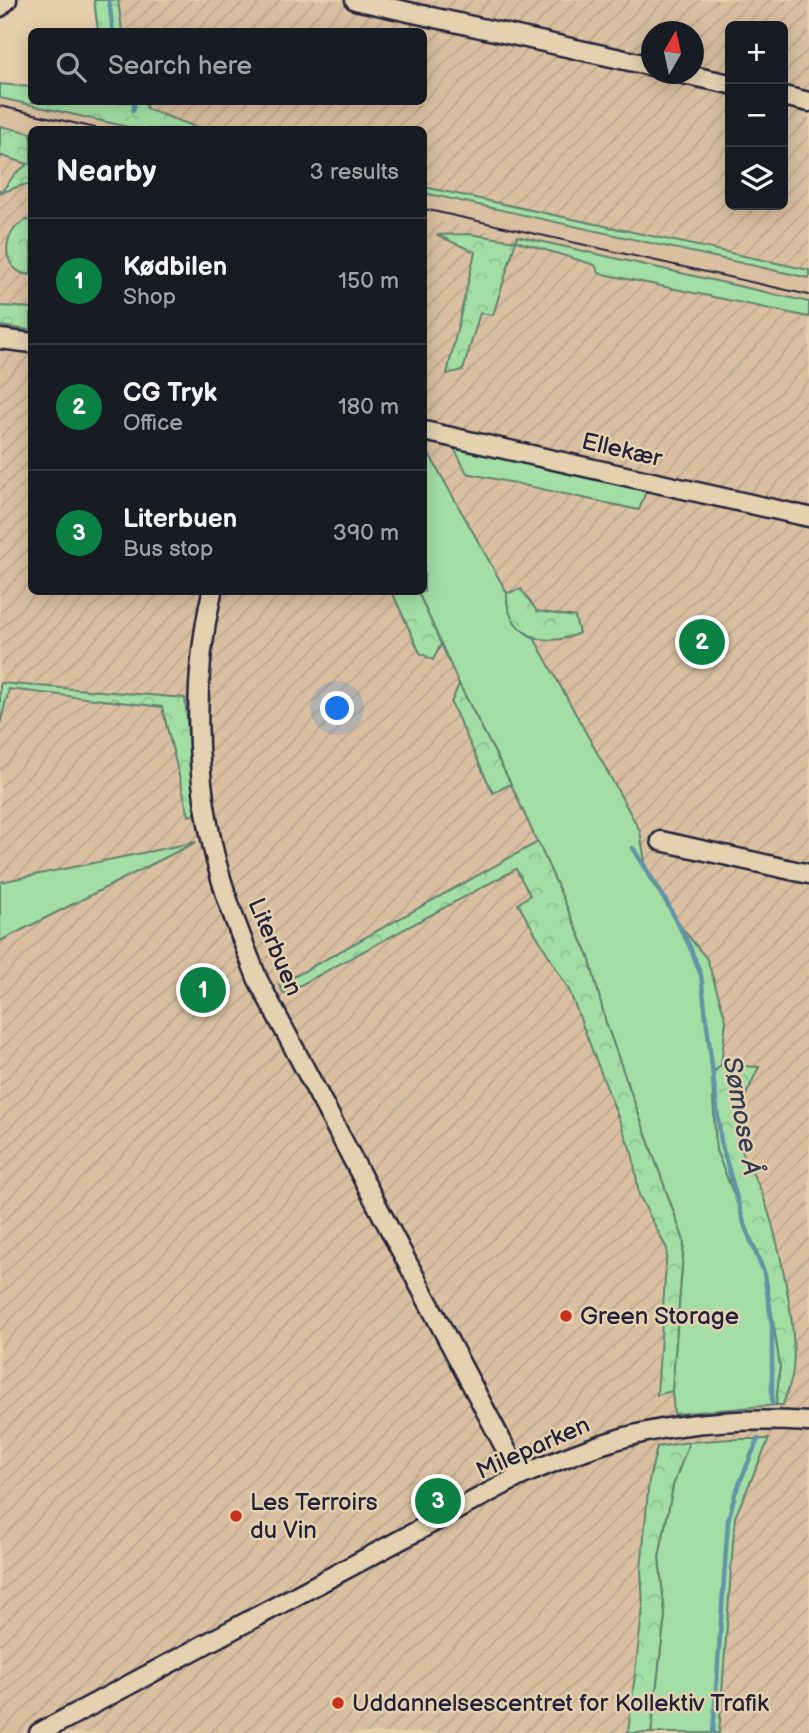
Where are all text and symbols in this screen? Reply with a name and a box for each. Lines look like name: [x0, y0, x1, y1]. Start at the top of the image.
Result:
north arrow: [641, 21, 704, 84]
map controls: [725, 21, 788, 210]
button: +: [725, 21, 788, 84]
search box: [28, 28, 427, 105]
icon: search: [52, 48, 90, 86]
text: Search here: [108, 51, 252, 82]
button: −: [725, 84, 788, 147]
button: layers: [725, 147, 788, 210]
text: Nearby: [56, 154, 156, 190]
text: 3 results: [310, 158, 399, 186]
text: Kødbilen: [123, 252, 227, 283]
text: 1: [74, 267, 84, 295]
text: 150 m: [338, 267, 399, 295]
text: Shop: [123, 283, 176, 311]
text: CG Tryk: [123, 378, 217, 409]
text: 2: [72, 393, 86, 421]
text: 180 m: [338, 393, 399, 421]
text: Office: [123, 409, 183, 437]
street label: Ellekær: [579, 427, 665, 473]
text: Literbuen: [123, 504, 237, 535]
text: 3: [72, 519, 86, 547]
text: 390 m: [333, 519, 399, 547]
text: Bus stop: [123, 535, 213, 563]
pin: 2: [679, 616, 725, 668]
your location: [320, 691, 354, 725]
street label: Literbuen: [241, 894, 309, 1000]
pin: 1: [180, 964, 226, 1016]
water label: Sømose Å: [715, 1054, 770, 1178]
place label: Green Storage: [580, 1302, 739, 1331]
marker: Green Storage: [558, 1308, 574, 1324]
street label: Mileparken: [472, 1410, 594, 1486]
pin: 3: [415, 1475, 461, 1527]
place label: Les Terroirs du Vin: [250, 1488, 378, 1545]
marker: Les Terroirs du Vin: [228, 1508, 244, 1524]
place label: Uddannelsescentret for Kollektiv Trafik: [352, 1689, 769, 1718]
marker: Uddannelsescentret for Kollektiv Trafik: [330, 1695, 346, 1711]

